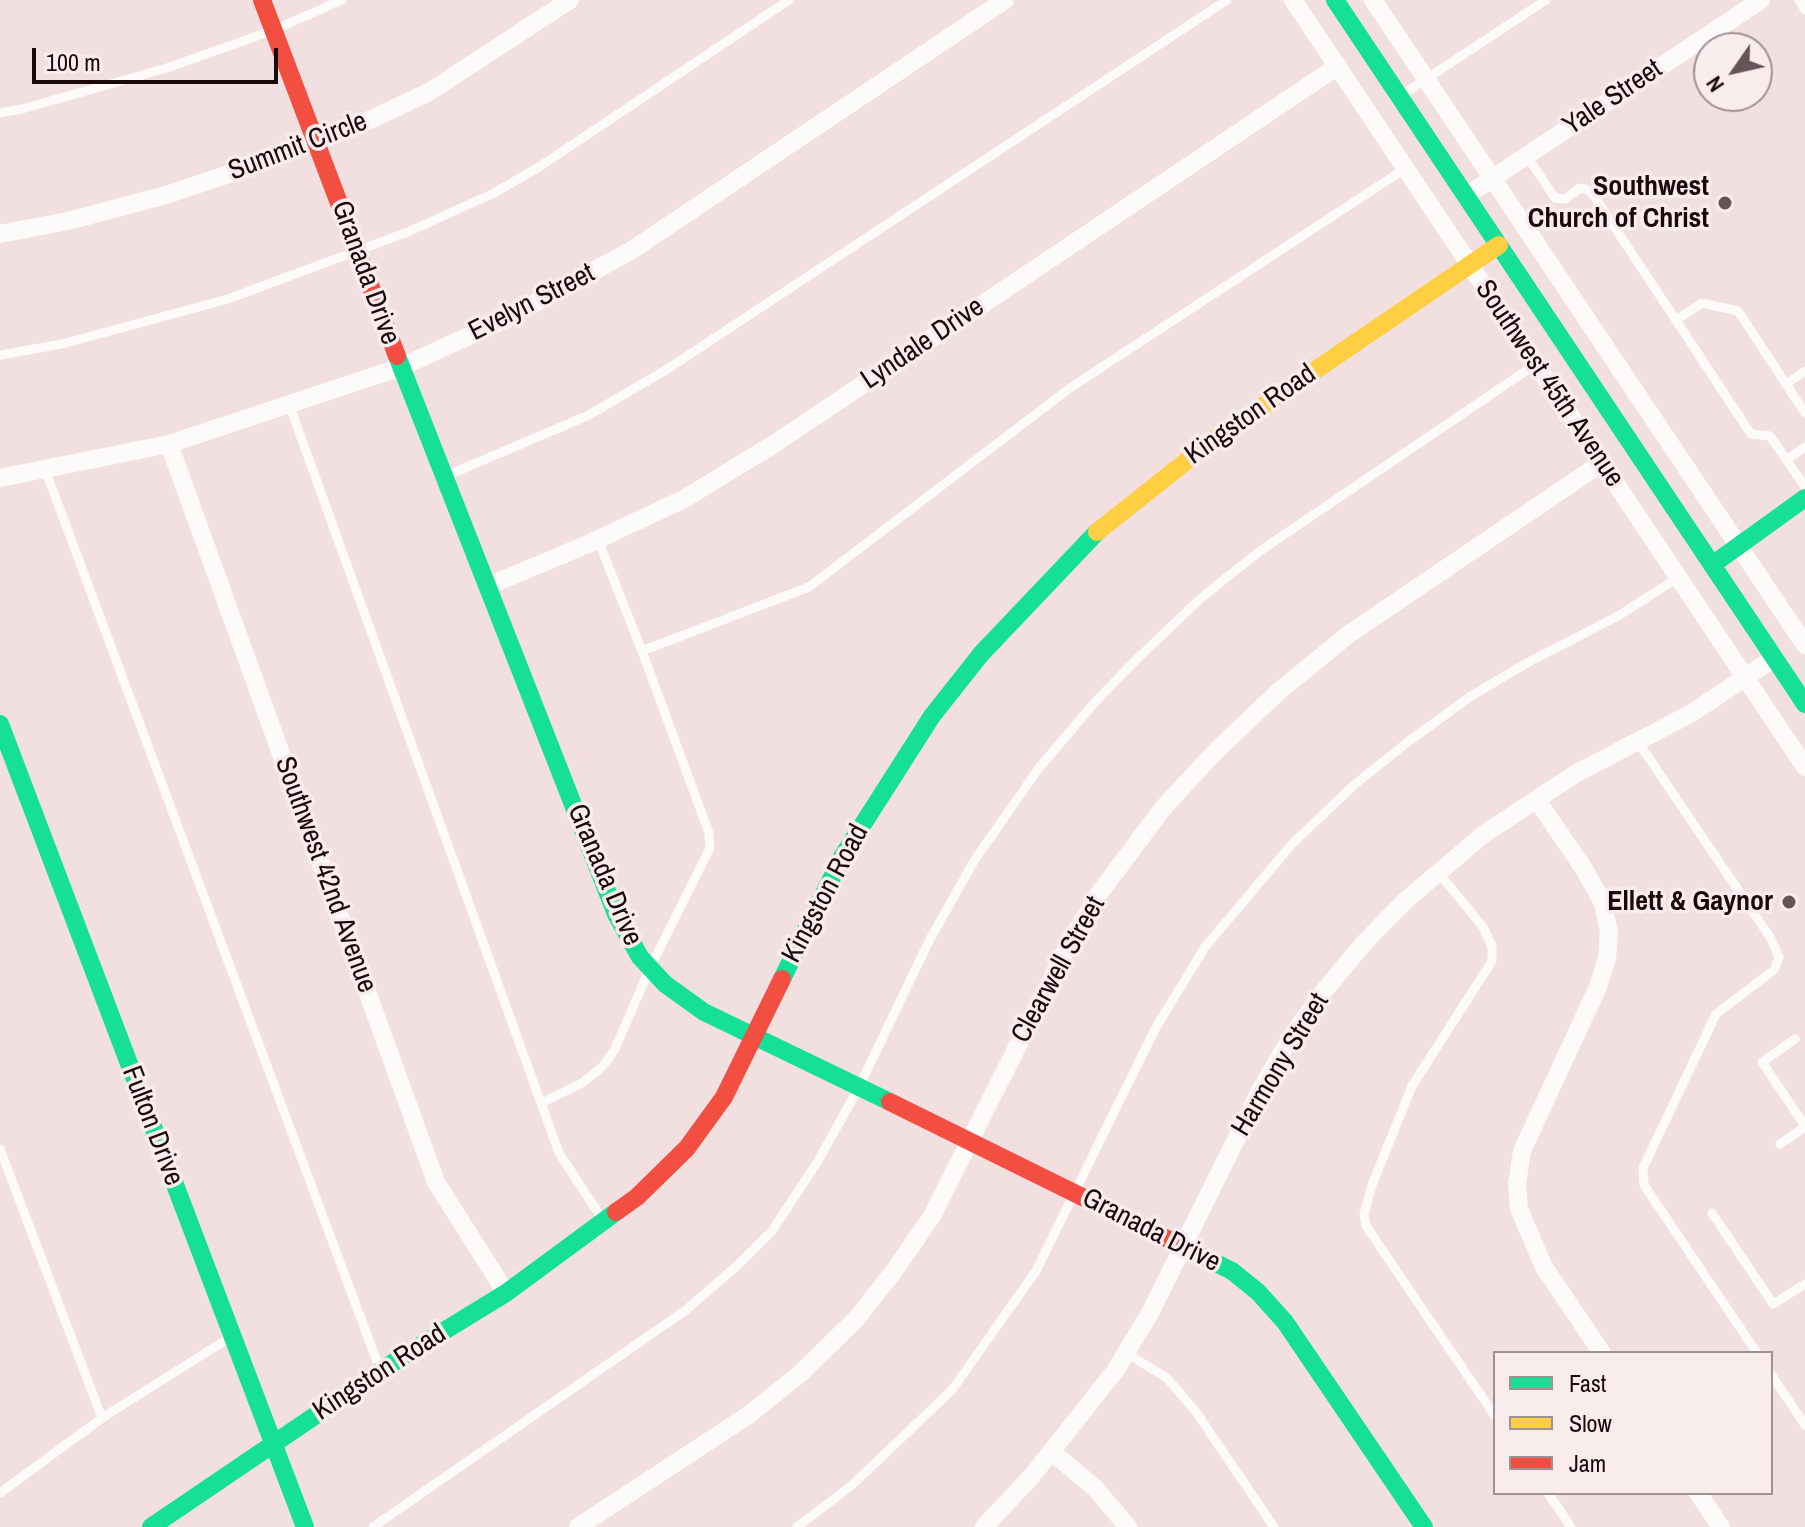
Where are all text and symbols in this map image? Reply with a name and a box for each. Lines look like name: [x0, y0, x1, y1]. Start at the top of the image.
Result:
scale bar: [36, 32, 282, 82]
north arrow: [1693, 32, 1773, 112]
text: 100 m: [46, 46, 101, 78]
street label: Yale Street: [1557, 53, 1669, 143]
text: N: [1699, 71, 1731, 98]
street label: Summit Circle: [224, 105, 372, 189]
place label: Southwest Church of Christ: [1528, 170, 1709, 236]
marker: Southwest Church of Christ: [1716, 194, 1734, 212]
street label: Granada Drive: [323, 197, 407, 349]
street label: Evelyn Street: [464, 257, 600, 349]
street label: Southwest 45th Avenue: [1467, 274, 1631, 494]
street label: Lyndale Drive: [855, 291, 991, 397]
street label: Kingston Road: [1179, 358, 1323, 472]
street label: Southwest 42nd Avenue: [267, 752, 383, 998]
street label: Granada Drive: [559, 799, 649, 951]
street label: Kingston Road: [776, 819, 876, 969]
place label: Ellett & Gaynor: [1607, 885, 1773, 919]
street label: Clearwell Street: [1005, 891, 1113, 1049]
marker: Ellett & Gaynor: [1780, 893, 1798, 911]
street label: Harmony Street: [1225, 987, 1337, 1143]
street label: Fulton Drive: [114, 1062, 190, 1190]
street label: Granada Drive: [1076, 1182, 1226, 1280]
street label: Kingston Road: [307, 1318, 453, 1428]
legend: [1493, 1351, 1773, 1495]
text: Fast: [1569, 1367, 1606, 1399]
text: Slow: [1569, 1407, 1612, 1439]
text: Jam: [1569, 1447, 1606, 1479]

